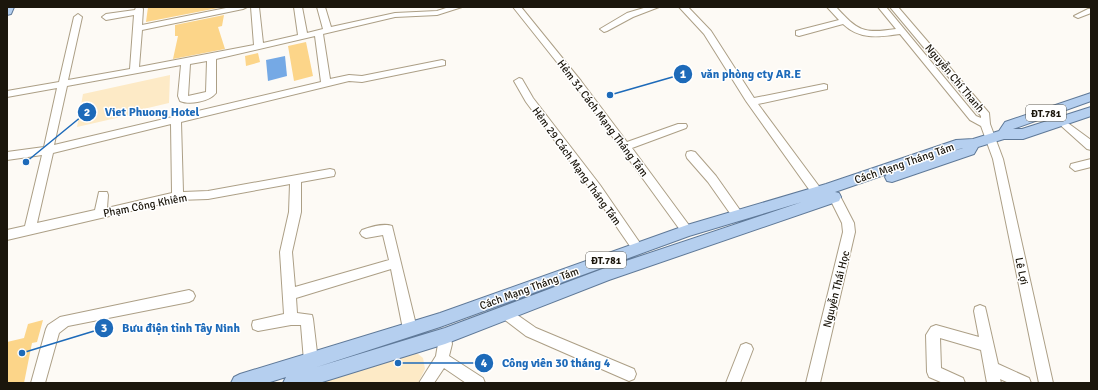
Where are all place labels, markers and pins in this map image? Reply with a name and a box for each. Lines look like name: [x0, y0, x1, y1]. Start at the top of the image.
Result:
callout: văn phòng cty AR.E: [673, 62, 809, 86]
callout: Viet Phuong Hotel: [77, 100, 207, 124]
callout: Bưu điện tỉnh Tây Ninh: [94, 316, 248, 340]
callout: Công viên 30 tháng 4: [474, 351, 618, 375]

